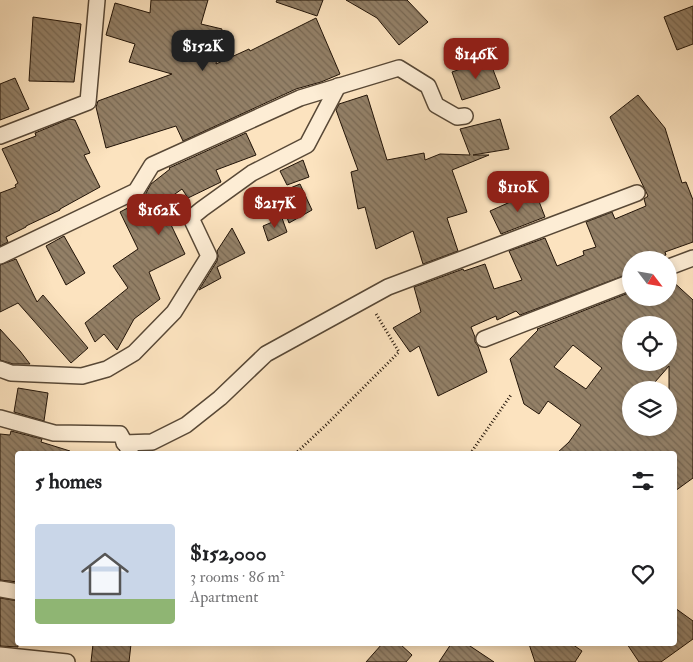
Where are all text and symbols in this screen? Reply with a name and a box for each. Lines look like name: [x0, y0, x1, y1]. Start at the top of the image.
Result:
pin: $152K: [168, 30, 238, 72]
text: $152K: [183, 36, 223, 56]
pin: $146K: [441, 38, 511, 80]
text: $146K: [455, 44, 497, 64]
pin: $110K: [483, 170, 553, 213]
text: $110K: [498, 177, 538, 197]
pin: $217K: [240, 186, 310, 229]
text: $217K: [254, 193, 296, 213]
pin: $162K: [124, 194, 194, 236]
text: $162K: [138, 200, 180, 220]
north arrow: [622, 251, 678, 306]
map controls: [622, 251, 677, 436]
button: locate: [622, 316, 677, 371]
button: layers: [622, 381, 677, 436]
icon: filters: [629, 467, 657, 495]
text: 5 homes: [35, 468, 102, 495]
text: $152,000: [190, 540, 266, 567]
icon: home: [75, 544, 135, 604]
icon: heart: [629, 560, 657, 588]
text: 3 rooms · 86 m²: [190, 567, 284, 587]
text: Apartment: [190, 587, 258, 607]

